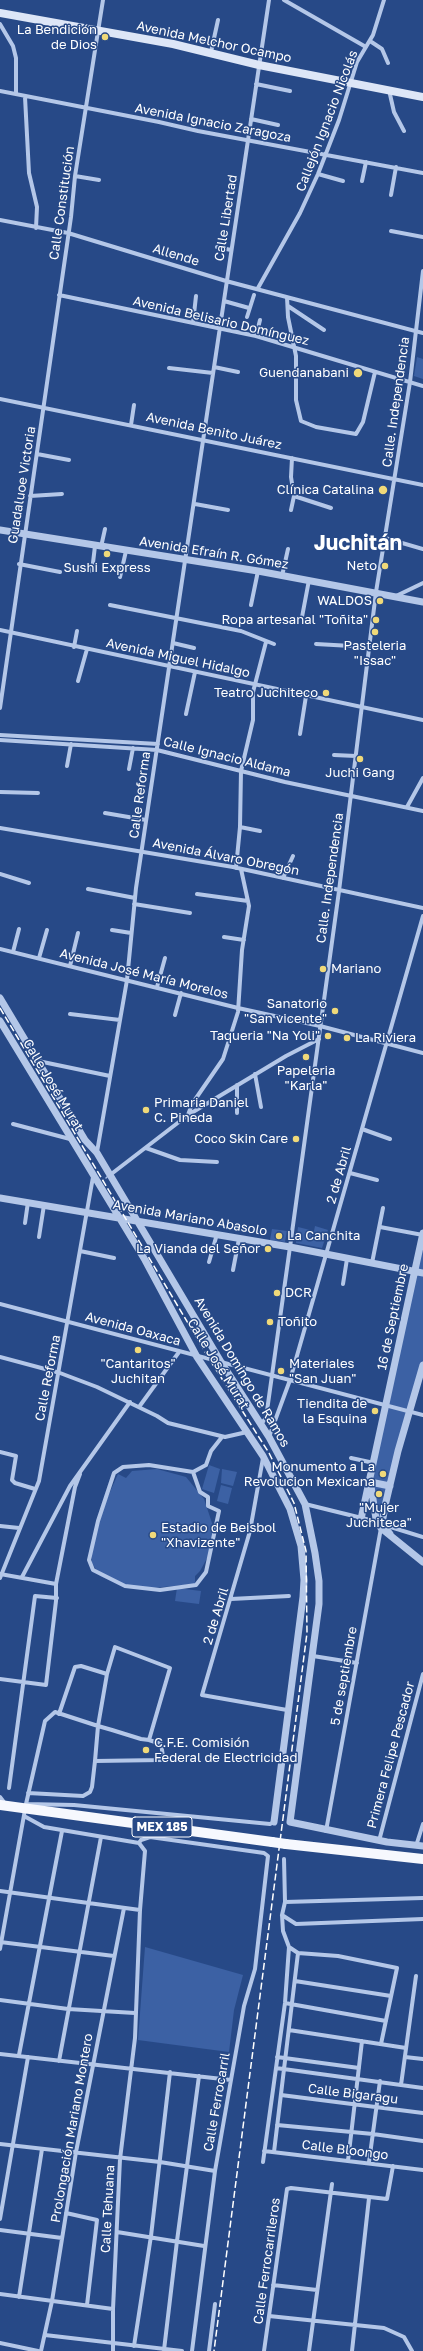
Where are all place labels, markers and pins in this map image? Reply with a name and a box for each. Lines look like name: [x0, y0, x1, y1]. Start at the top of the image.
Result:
place label: La Bendición de Dios: [17, 22, 97, 53]
marker: La Bendición de Dios: [100, 32, 110, 42]
place label: Guendanabani: [259, 365, 349, 381]
marker: Guendanabani: [352, 367, 364, 379]
place label: Clínica Catalina: [277, 482, 374, 498]
marker: Clínica Catalina: [377, 484, 389, 496]
marker: Sushi Express: [102, 549, 112, 559]
place label: Neto: [347, 558, 377, 574]
place label: Sushi Express: [63, 560, 151, 576]
marker: Neto: [380, 561, 390, 571]
place label: WALDOS: [317, 593, 372, 609]
marker: WALDOS: [375, 596, 385, 606]
place label: Ropa artesanal "Toñita": [221, 612, 368, 628]
marker: Ropa artesanal "Toñita": [371, 615, 381, 625]
marker: Pasteleria "Issac": [370, 627, 380, 637]
place label: Pasteleria "Issac": [344, 638, 406, 669]
place label: Teatro Juchiteco: [214, 685, 318, 701]
marker: Teatro Juchiteco: [321, 688, 331, 698]
marker: Juchi Gang: [355, 754, 365, 764]
place label: Juchi Gang: [325, 765, 395, 781]
place label: Mariano: [331, 961, 381, 977]
marker: Mariano: [318, 964, 328, 974]
place label: Sanatorio "San vicente": [244, 996, 327, 1027]
marker: Sanatorio "San vicente": [330, 1006, 340, 1016]
place label: Taqueria "Na Yoli": [210, 1028, 320, 1044]
place label: La Riviera: [355, 1030, 416, 1046]
marker: Taqueria "Na Yoli": [323, 1031, 333, 1041]
marker: La Riviera: [342, 1033, 352, 1043]
marker: Papeleria "Karla": [301, 1052, 311, 1062]
place label: Papeleria "Karla": [277, 1063, 335, 1094]
place label: Primaria Daniel C. Pineda: [154, 1095, 249, 1126]
marker: Primaria Daniel C. Pineda: [141, 1105, 151, 1115]
place label: Coco Skin Care: [194, 1131, 288, 1147]
marker: Coco Skin Care: [291, 1134, 301, 1144]
place label: La Canchita: [287, 1228, 360, 1244]
marker: La Canchita: [274, 1231, 284, 1241]
place label: La Vianda del Señor: [136, 1241, 260, 1257]
marker: La Vianda del Señor: [263, 1244, 273, 1254]
place label: DCR: [285, 1285, 312, 1301]
marker: DCR: [272, 1288, 282, 1298]
place label: Toñito: [278, 1314, 317, 1330]
marker: Toñito: [265, 1317, 275, 1327]
marker: "Cantaritos" Juchitan: [133, 1345, 143, 1355]
place label: "Cantaritos" Juchitan: [100, 1356, 176, 1387]
place label: Materiales "San Juan": [289, 1356, 356, 1387]
marker: Materiales "San Juan": [276, 1366, 286, 1376]
place label: Tiendita de la Esquina: [297, 1396, 367, 1427]
marker: Tiendita de la Esquina: [370, 1406, 380, 1416]
place label: Monumento a La Revolucion Mexicana: [244, 1459, 375, 1490]
marker: Monumento a La Revolucion Mexicana: [378, 1469, 388, 1479]
marker: "Mujer Juchiteca": [374, 1489, 384, 1499]
place label: "Mujer Juchiteca": [346, 1500, 412, 1531]
place label: Estadio de Beisbol "Xhavizente": [161, 1520, 276, 1551]
marker: Estadio de Beisbol "Xhavizente": [148, 1530, 158, 1540]
place label: C.F.E. Comisión Federal de Electricidad: [154, 1735, 297, 1766]
marker: C.F.E. Comisión Federal de Electricidad: [141, 1745, 151, 1755]

